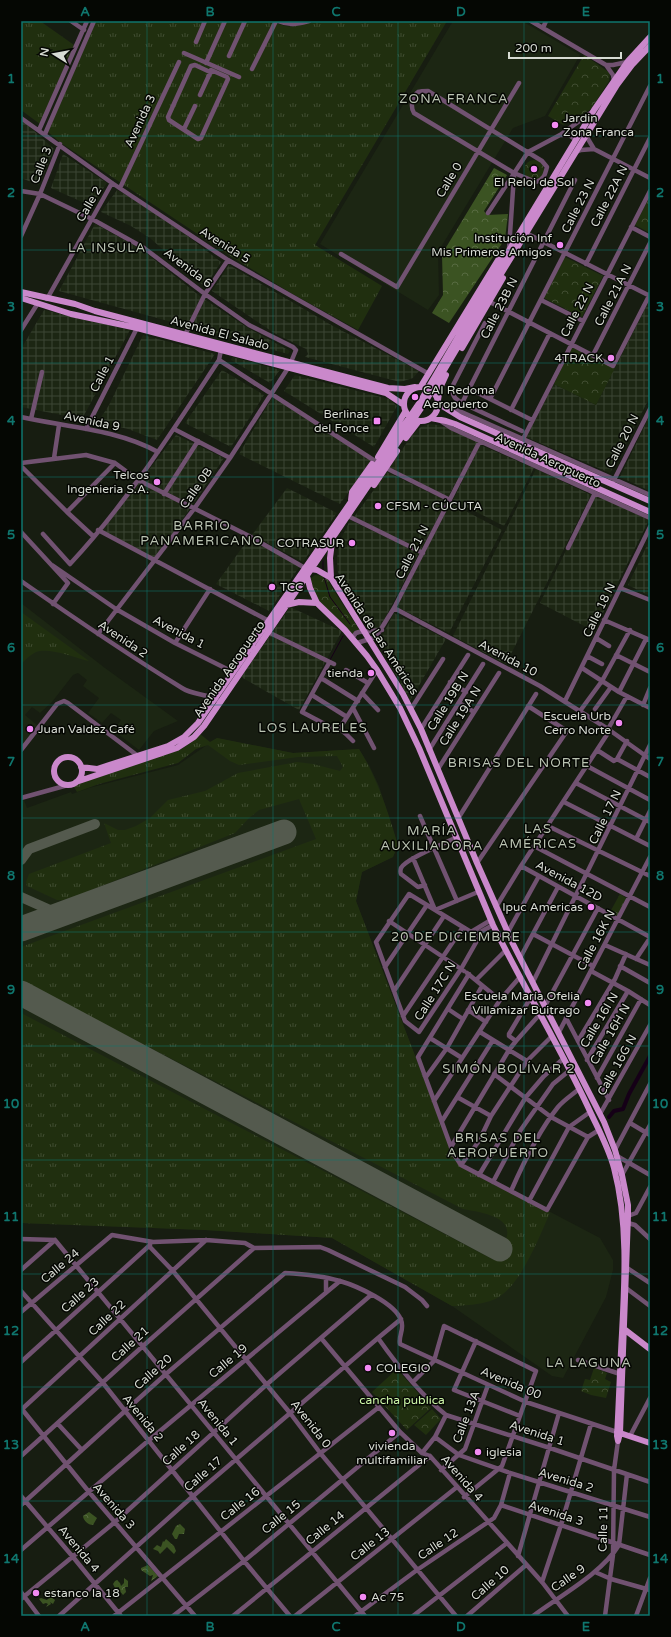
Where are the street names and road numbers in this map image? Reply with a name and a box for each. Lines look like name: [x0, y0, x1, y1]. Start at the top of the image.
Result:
street label: Avenida 3: [122, 92, 158, 150]
street label: Calle 3: [28, 145, 54, 185]
street label: Calle 0: [433, 159, 465, 200]
street label: Calle 22A N: [587, 163, 631, 229]
street label: Calle 23 N: [558, 177, 598, 235]
street label: Calle 2: [73, 184, 105, 224]
street label: Avenida 5: [197, 224, 253, 266]
street label: Avenida 6: [161, 245, 215, 291]
street label: Calle 21A N: [591, 262, 635, 328]
street label: Calle 23B N: [478, 275, 520, 341]
street label: Calle 22 N: [557, 281, 597, 339]
street label: Avenida El Salado: [169, 313, 271, 353]
street label: Calle 1: [87, 354, 117, 394]
street label: Avenida 9: [63, 408, 121, 434]
street label: Calle 20 N: [602, 412, 642, 470]
street label: Avenida Aeropuerto: [493, 429, 603, 491]
street label: Calle 0B: [177, 465, 215, 511]
street label: Calle 21 N: [392, 523, 432, 581]
street label: Avenida de Las Américas: [332, 570, 422, 698]
street label: Calle 18 N: [580, 581, 618, 639]
street label: Avenida 1: [151, 612, 207, 652]
street label: Avenida 2: [96, 617, 150, 661]
street label: Avenida Aeropuerto: [190, 618, 268, 720]
street label: Avenida 10: [476, 637, 540, 680]
street label: Calle 19B N: [424, 669, 472, 733]
street label: Calle 19A N: [436, 684, 484, 748]
street label: Calle 17 N: [586, 788, 624, 846]
street label: Avenida 12D: [533, 858, 605, 904]
street label: Calle 16K N: [574, 907, 618, 973]
street label: Calle 17C N: [411, 959, 459, 1023]
street label: Calle 16I N: [577, 990, 621, 1050]
street label: Calle 16H N: [587, 1001, 633, 1067]
street label: Calle 16G N: [594, 1032, 640, 1098]
street label: Calle 24: [38, 1246, 82, 1286]
street label: Calle 23: [58, 1274, 102, 1316]
street label: Calle 22: [85, 1297, 129, 1339]
street label: Calle 21: [108, 1323, 152, 1365]
street label: Calle 19: [206, 1341, 250, 1381]
street label: Calle 20: [131, 1351, 175, 1393]
street label: Avenida 00: [479, 1364, 544, 1402]
street label: Calle 13A: [450, 1389, 482, 1445]
street label: Avenida 2: [120, 1392, 166, 1444]
street label: Avenida 1: [195, 1396, 241, 1448]
street label: Avenida 0: [288, 1397, 334, 1451]
street label: Avenida 1: [508, 1418, 566, 1448]
street label: Calle 18: [159, 1427, 203, 1469]
street label: Avenida 4: [438, 1452, 486, 1504]
street label: Calle 17: [181, 1454, 225, 1494]
street label: Avenida 2: [537, 1465, 595, 1495]
street label: Avenida 3: [90, 1480, 138, 1532]
street label: Calle 16: [218, 1484, 262, 1524]
street label: Calle 15: [259, 1497, 303, 1537]
street label: Avenida 3: [527, 1498, 585, 1528]
street label: Calle 11: [596, 1506, 610, 1552]
street label: Calle 14: [303, 1508, 348, 1548]
street label: Avenida 4: [55, 1523, 103, 1576]
street label: Calle 13: [348, 1524, 392, 1564]
street label: Calle 12: [415, 1525, 461, 1563]
street label: Calle 9: [548, 1561, 588, 1595]
street label: Calle 10: [468, 1562, 512, 1603]

